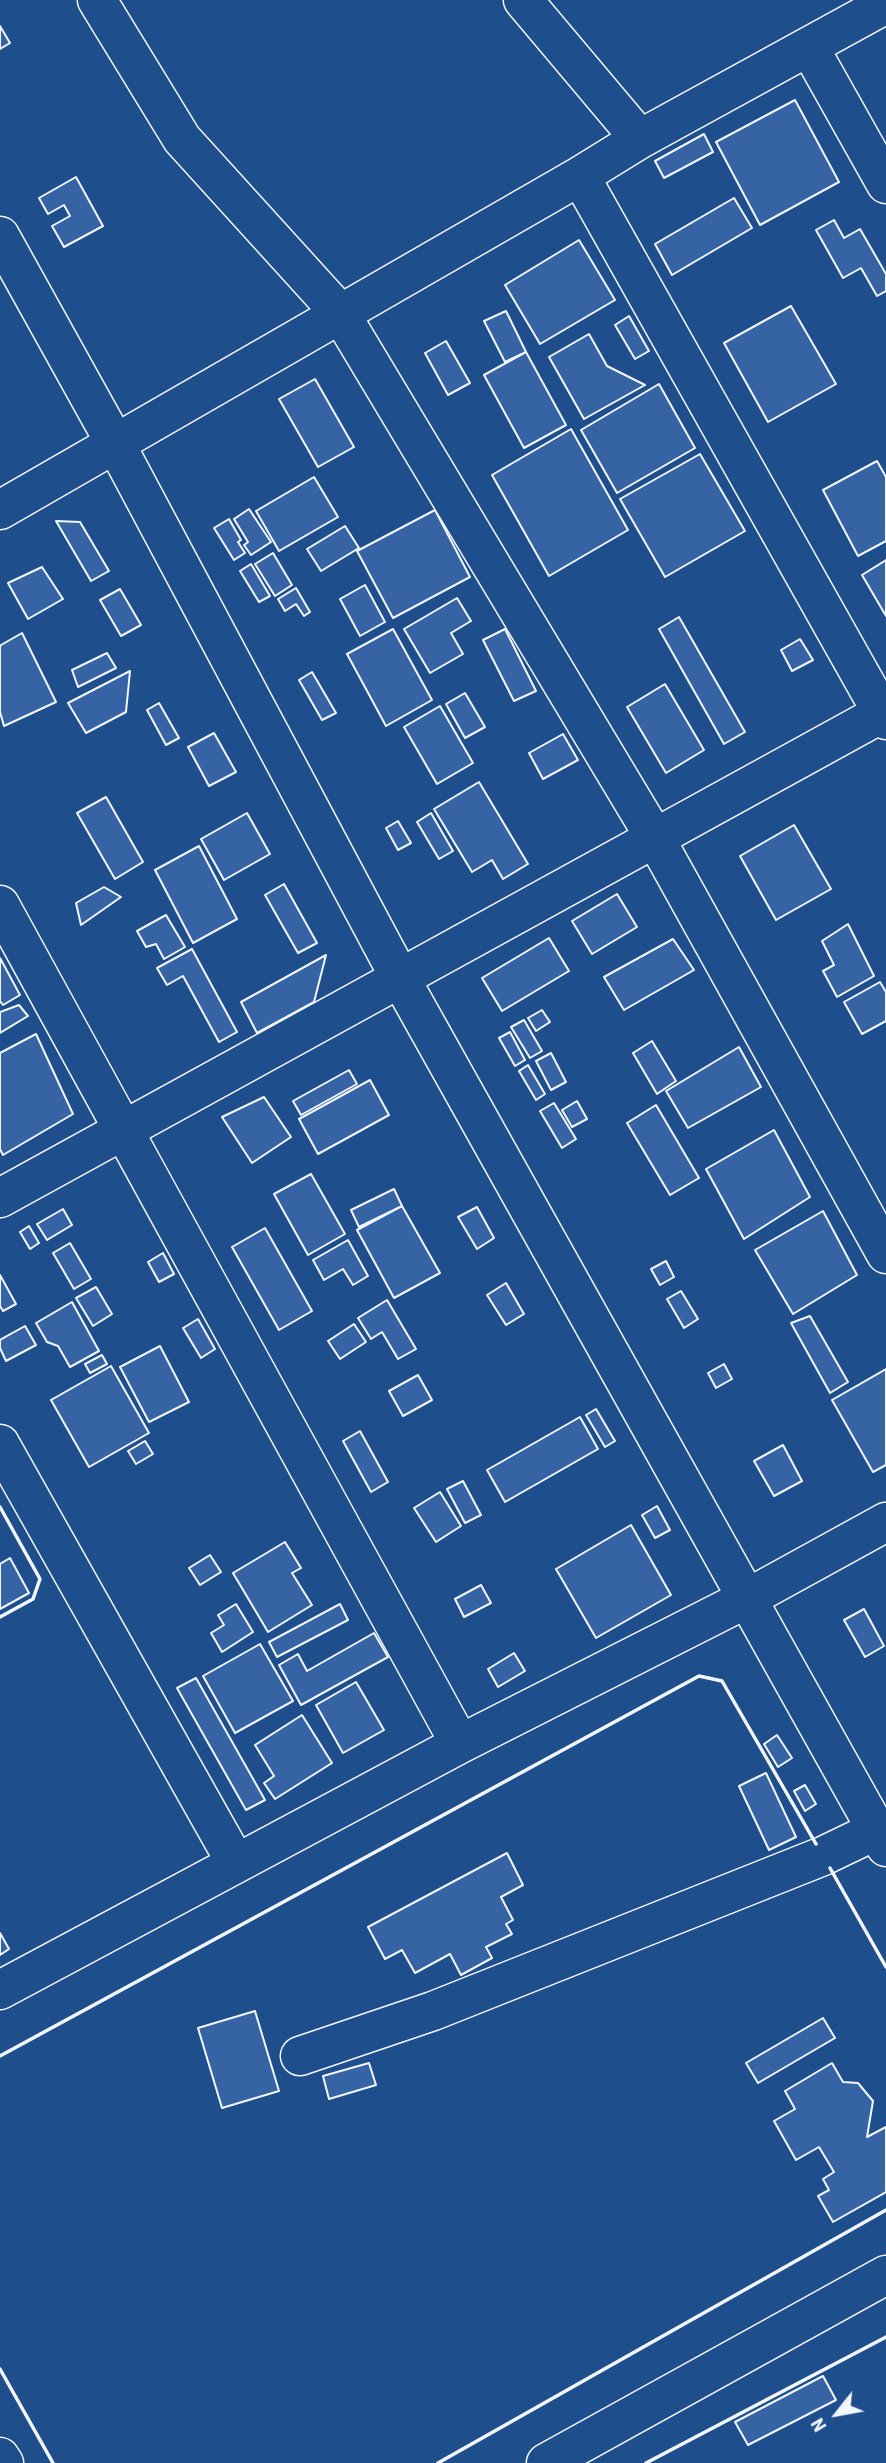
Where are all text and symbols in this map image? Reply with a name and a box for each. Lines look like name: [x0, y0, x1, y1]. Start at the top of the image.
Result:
north arrow: [802, 2379, 872, 2449]
text: N: [806, 2414, 831, 2436]

